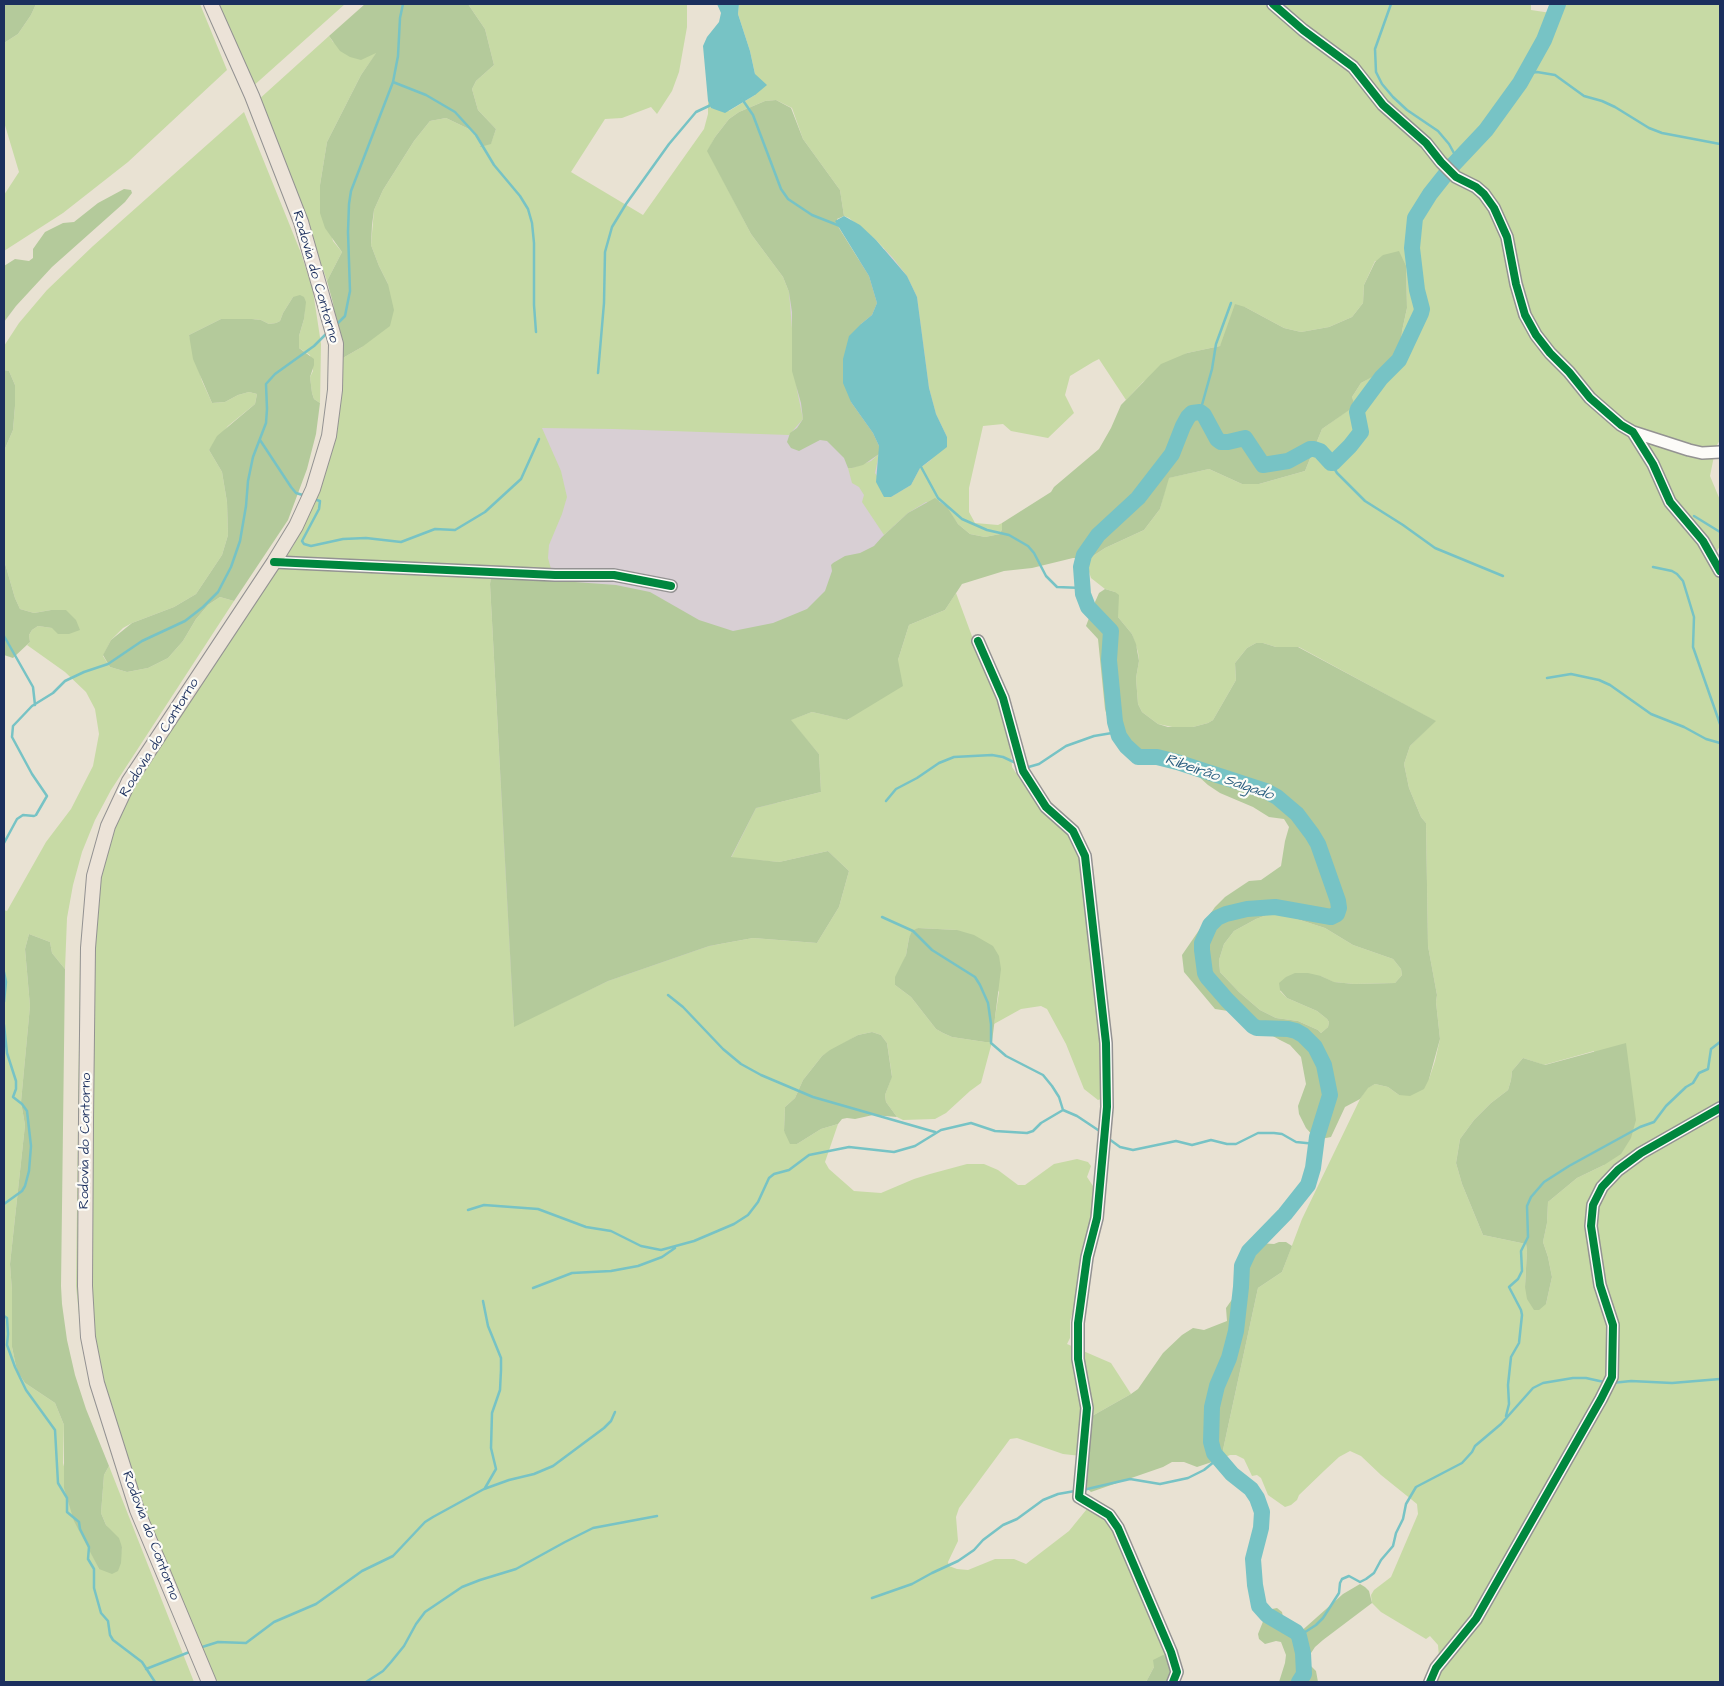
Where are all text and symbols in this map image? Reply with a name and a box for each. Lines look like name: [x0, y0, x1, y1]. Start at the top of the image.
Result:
street label: Rodovia do Contorno: [288, 209, 342, 345]
street label: Rodovia do Contorno: [117, 676, 203, 800]
water label: Ribeirão Salgado: [1163, 751, 1275, 805]
street label: Rodovia do Contorno: [76, 1073, 96, 1209]
street label: Rodovia do Contorno: [118, 1469, 182, 1603]

